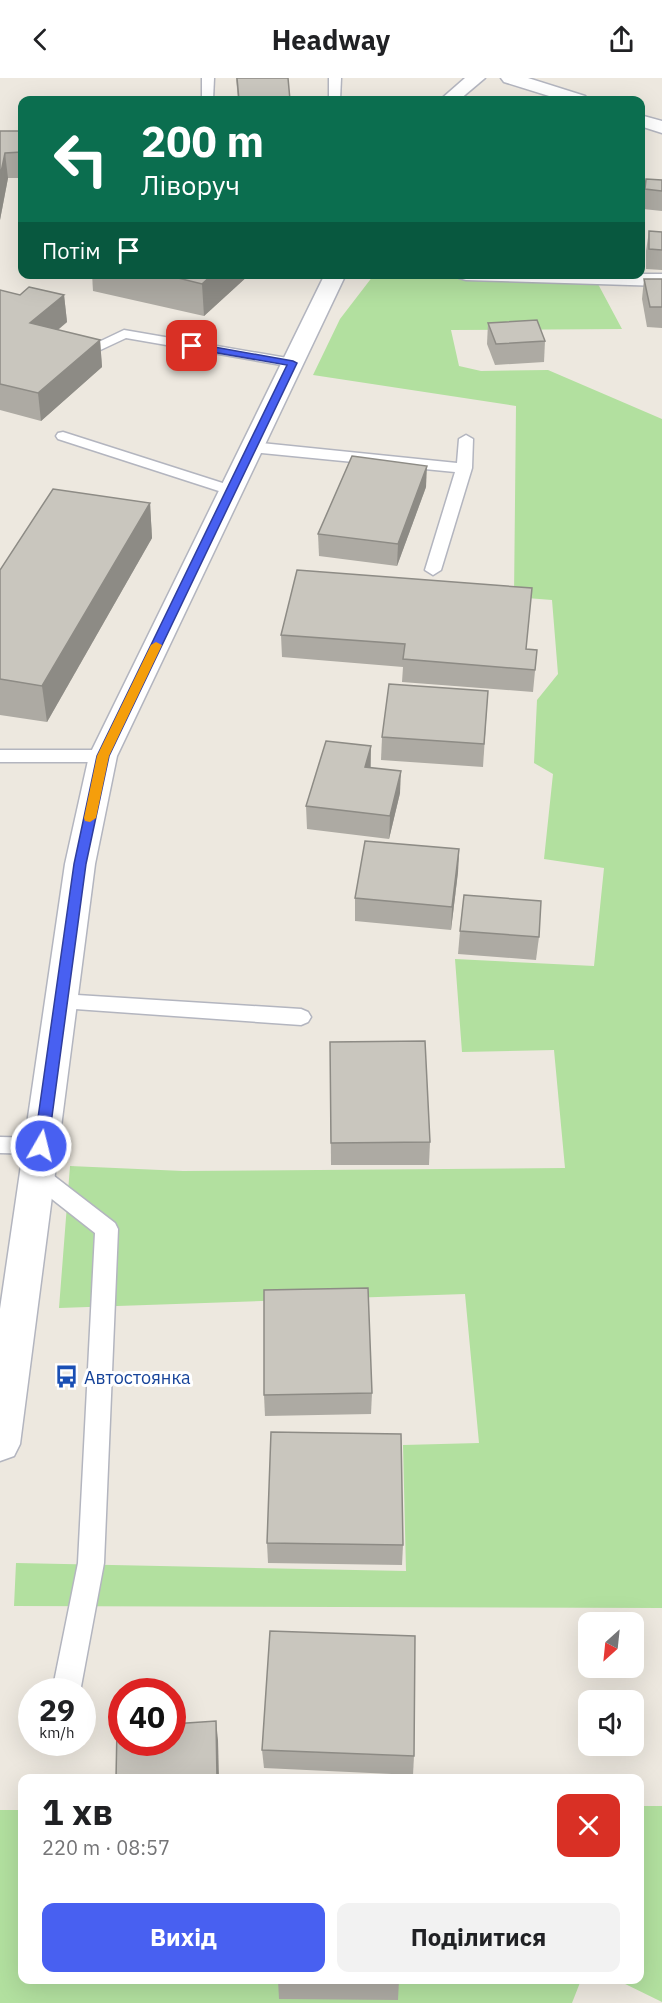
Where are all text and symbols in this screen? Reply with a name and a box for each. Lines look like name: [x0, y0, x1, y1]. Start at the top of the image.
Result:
text: Headway: [272, 22, 390, 57]
icon: back: [24, 23, 57, 56]
icon: share: [605, 23, 638, 56]
text: 200 m: [141, 114, 264, 169]
icon: left: [42, 120, 120, 198]
text: Ліворуч: [141, 167, 240, 202]
icon: arrive: [112, 234, 145, 267]
text: Потім: [42, 236, 100, 265]
pin: [166, 320, 217, 371]
icon: arrive: [175, 329, 208, 362]
position arrow: [9, 1114, 73, 1178]
bus stop icon: Автостоянка: [53, 1364, 79, 1390]
place label: Автостоянка: [84, 1366, 191, 1389]
north arrow: [578, 1612, 644, 1678]
map controls: [578, 1612, 644, 1756]
speed limit sign: 40: [108, 1678, 186, 1756]
text: 29: [39, 1690, 75, 1729]
button: sound: [578, 1690, 644, 1756]
text: km/h: [39, 1723, 75, 1742]
text: 1 хв: [42, 1788, 113, 1835]
button: close: [557, 1794, 620, 1857]
text: 220 m · 08:57: [42, 1834, 170, 1861]
button: Вихід: [42, 1903, 325, 1972]
button: Поділитися: [337, 1903, 620, 1972]

